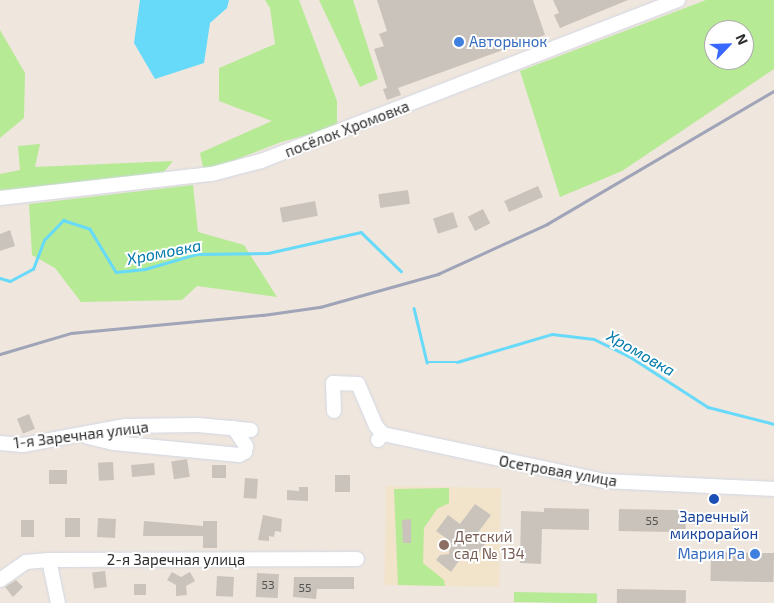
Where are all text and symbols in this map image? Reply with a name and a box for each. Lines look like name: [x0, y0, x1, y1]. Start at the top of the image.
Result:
north arrow: [704, 20, 754, 70]
text: N: [732, 31, 752, 47]
place label: Авторынок: [469, 33, 547, 51]
marker: Авторынок: [453, 36, 465, 48]
street label: посёлок Хромовка: [282, 97, 412, 161]
water label: Хромовка: [125, 235, 203, 269]
water label: Хромовка: [604, 326, 678, 380]
street label: 1-я Заречная улица: [12, 418, 150, 452]
street label: Осетровая улица: [498, 452, 618, 490]
marker: Заречный микрорайон: [708, 493, 720, 505]
place label: Заречный микрорайон: [670, 507, 758, 542]
house number: 55: [646, 514, 658, 528]
place label: Детский сад № 134: [454, 527, 525, 562]
marker: Детский сад № 134: [438, 539, 450, 551]
place label: Мария Ра: [677, 545, 745, 563]
marker: Мария Ра: [749, 548, 761, 560]
street label: 2-я Заречная улица: [107, 551, 245, 569]
house number: 53: [261, 578, 275, 592]
house number: 55: [299, 581, 311, 595]

